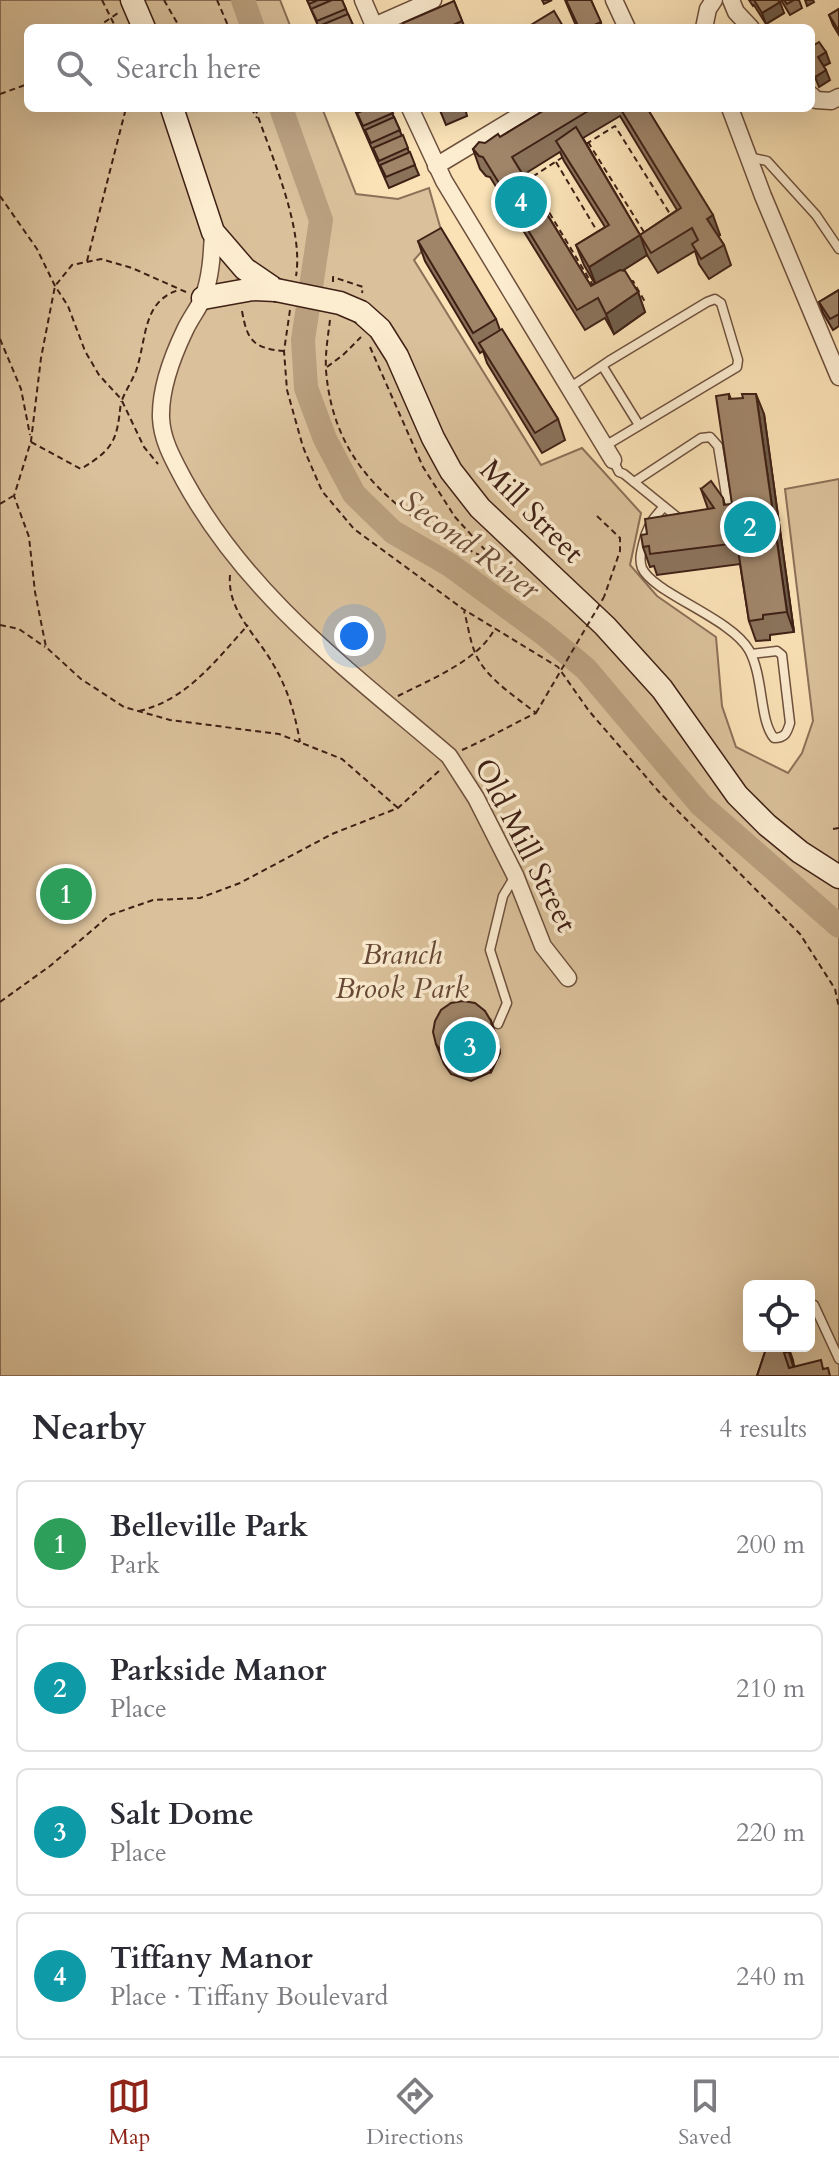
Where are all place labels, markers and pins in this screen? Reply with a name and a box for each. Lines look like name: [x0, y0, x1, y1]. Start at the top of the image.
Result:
pin: 4: [495, 172, 547, 232]
pin: 2: [724, 497, 776, 557]
pin: 1: [40, 864, 92, 924]
pin: 3: [444, 1017, 496, 1077]

